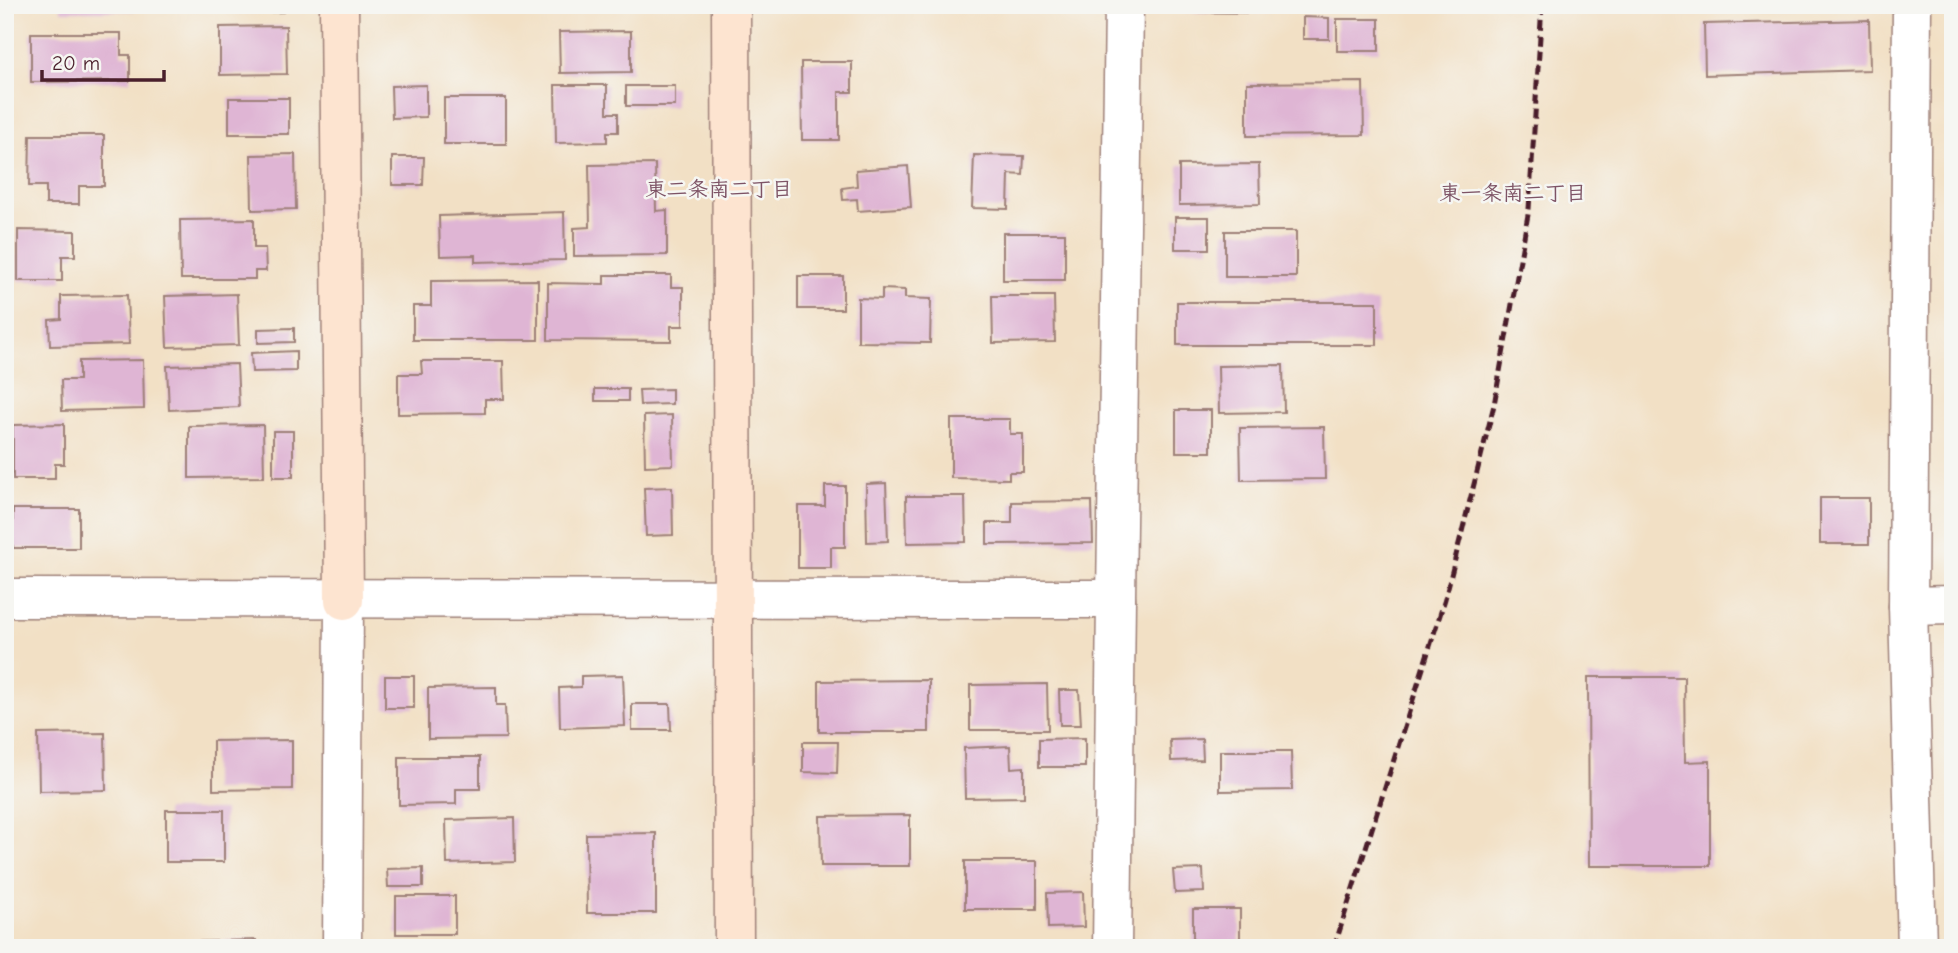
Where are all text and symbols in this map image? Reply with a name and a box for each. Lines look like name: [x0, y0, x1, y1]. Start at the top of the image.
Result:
scale bar: [42, 38, 164, 82]
text: 20 m: [52, 51, 100, 75]
district label: 東二条南二丁目: [646, 177, 793, 201]
district label: 東一条南二丁目: [1440, 181, 1587, 205]

